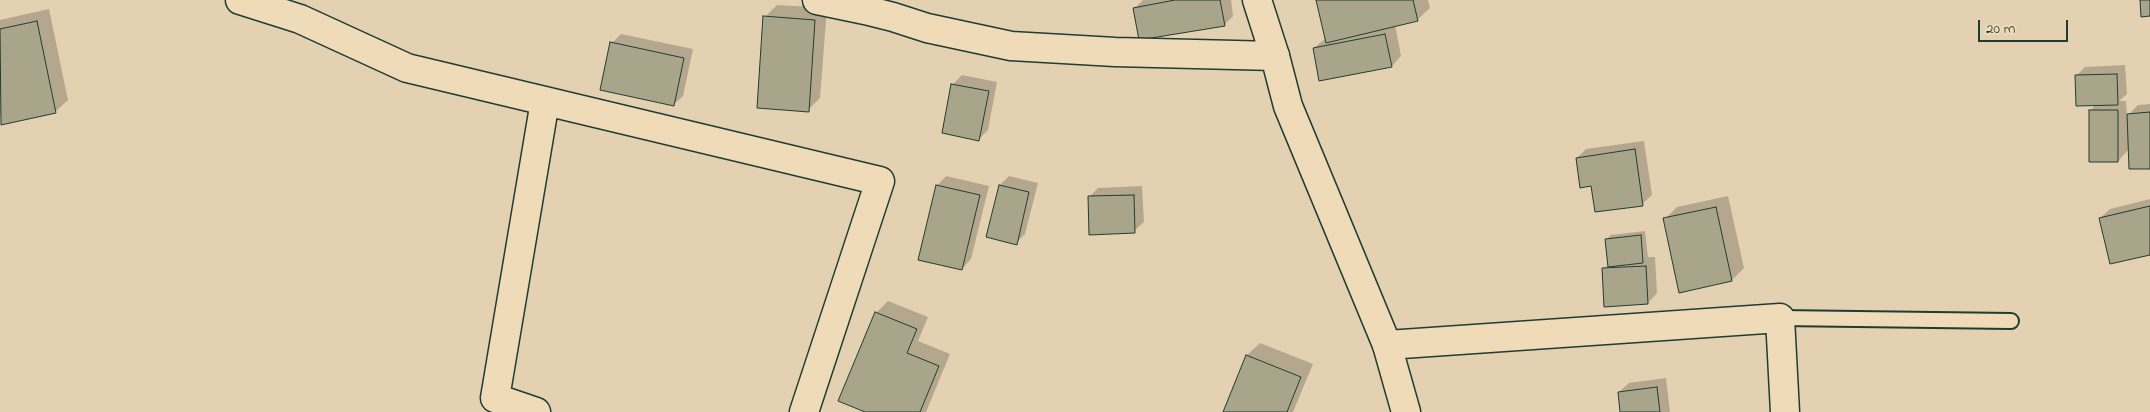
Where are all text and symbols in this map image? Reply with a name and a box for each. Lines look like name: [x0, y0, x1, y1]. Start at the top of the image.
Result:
scale bar: [1980, 10, 2070, 42]
text: 20 m: [1986, 18, 2015, 40]

